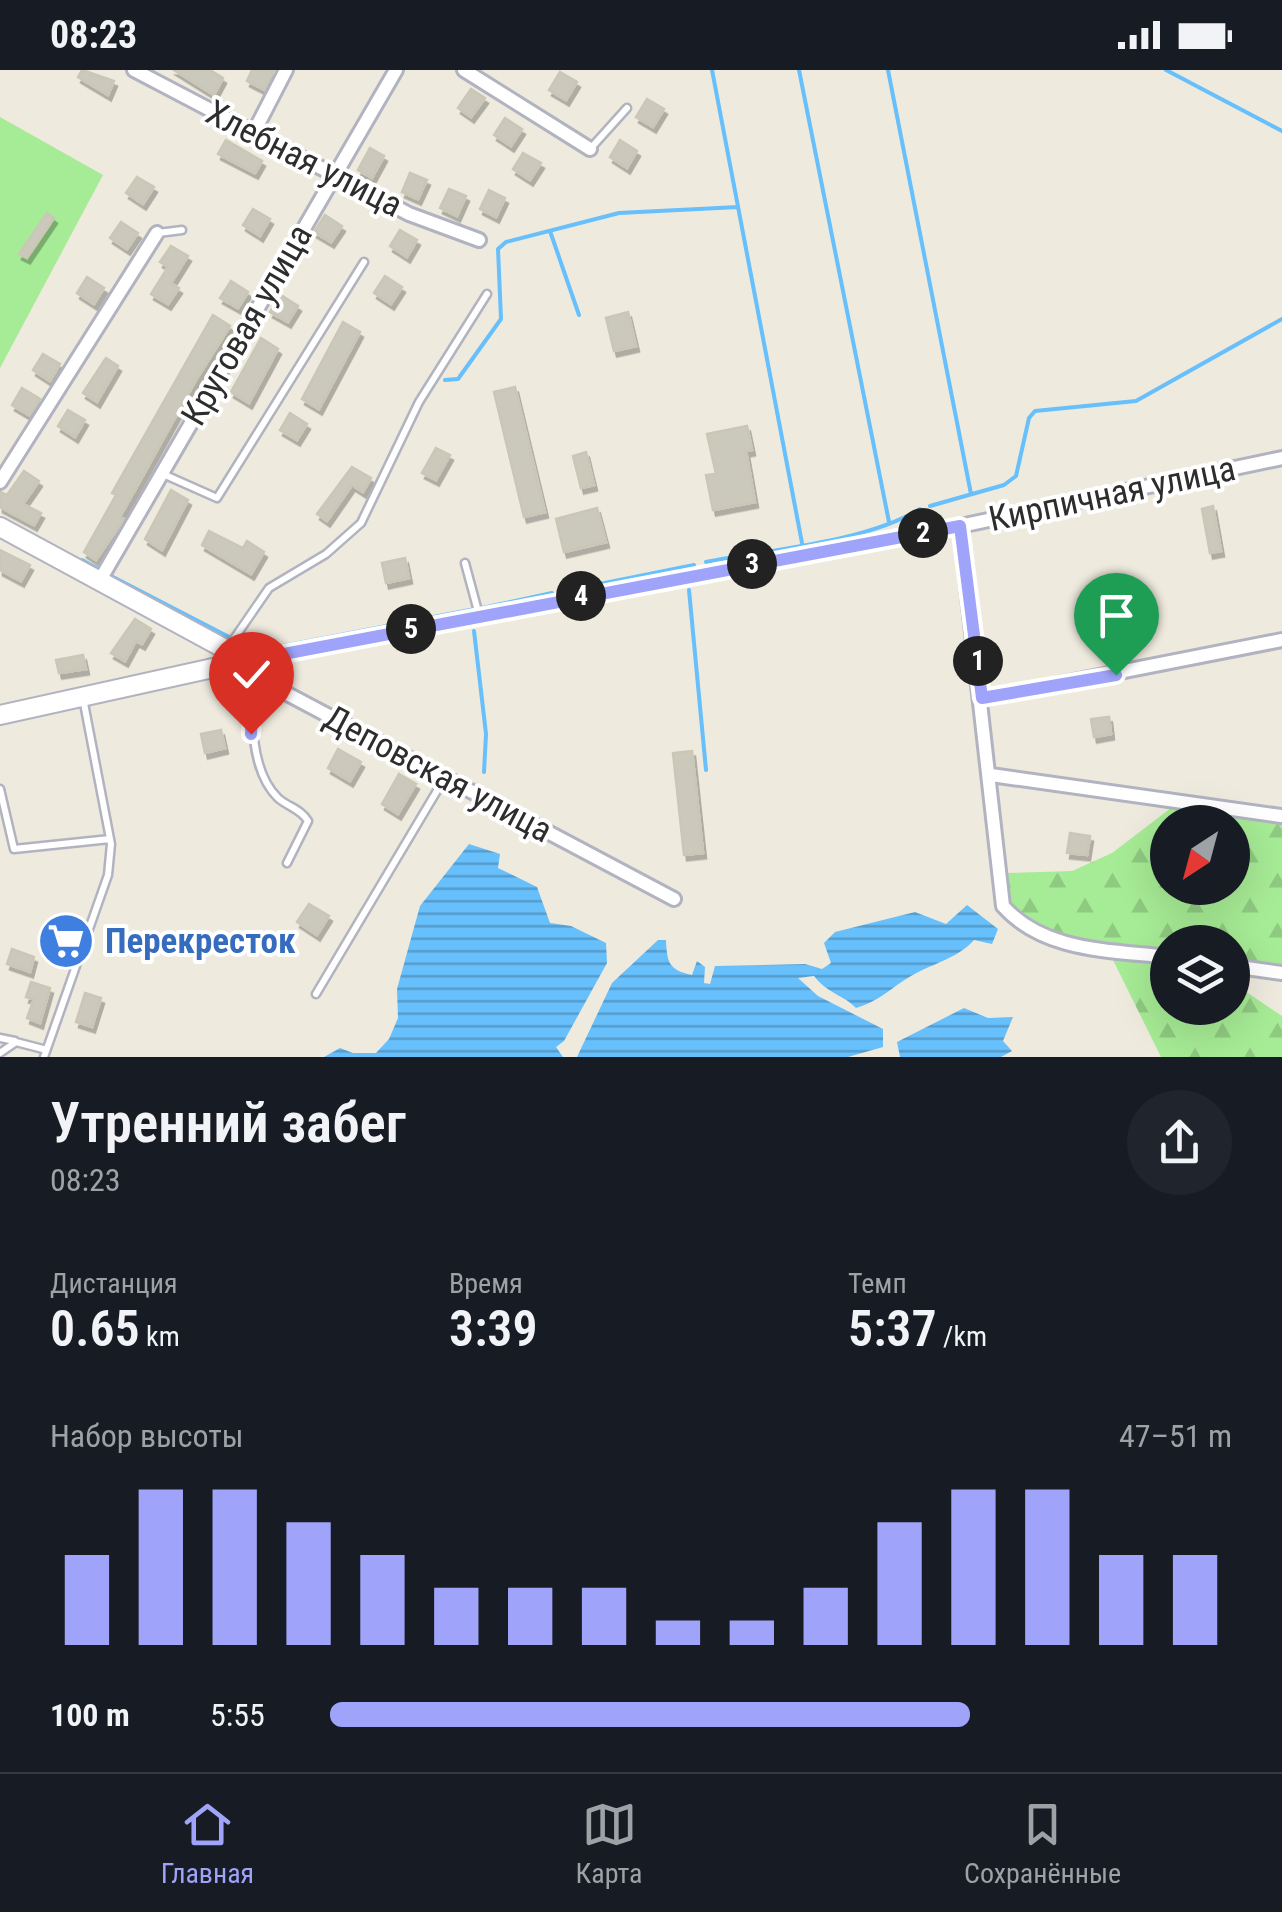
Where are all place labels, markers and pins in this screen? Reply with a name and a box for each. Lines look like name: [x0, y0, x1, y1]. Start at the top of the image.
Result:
pin: 2: [898, 508, 948, 558]
pin: 3: [727, 539, 777, 589]
pin: 4: [556, 571, 606, 621]
pin: [1074, 573, 1159, 676]
pin: 5: [386, 604, 436, 654]
pin: [209, 632, 294, 735]
pin: 1: [953, 636, 1003, 686]
supermarket icon: Перекресток: [36, 911, 96, 971]
place label: Перекресток: [105, 921, 296, 962]

